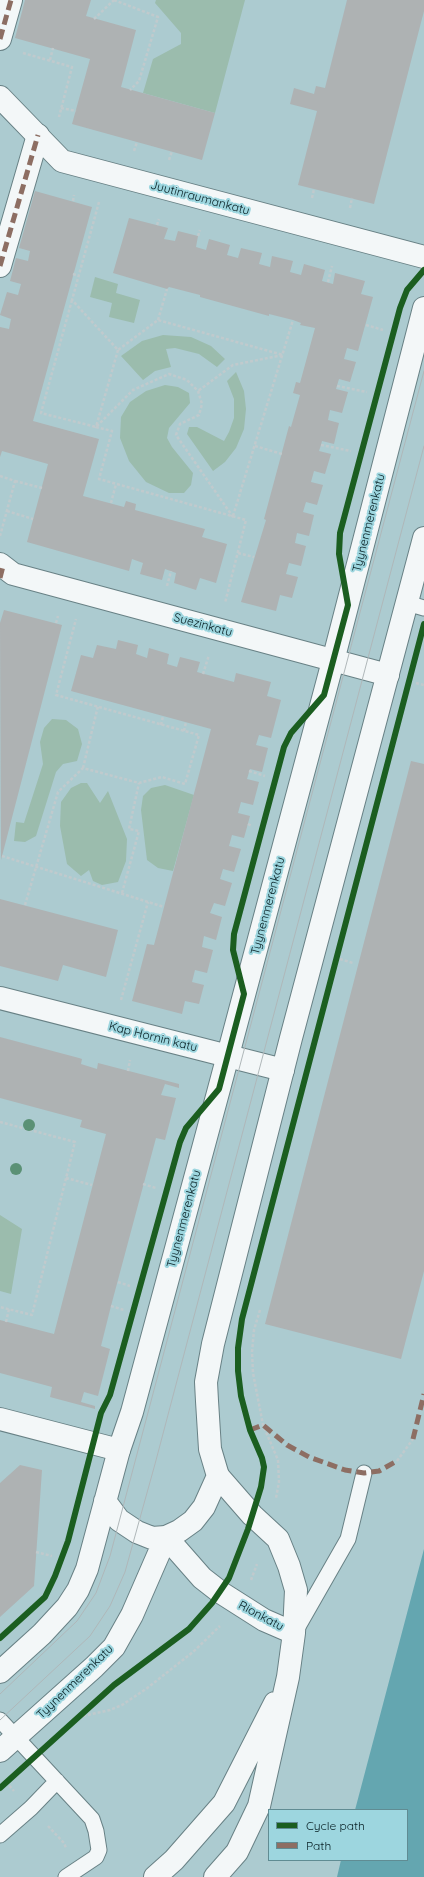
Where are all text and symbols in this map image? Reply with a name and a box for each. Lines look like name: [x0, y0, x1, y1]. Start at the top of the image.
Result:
street label: Juutinraumankatu: [149, 178, 251, 218]
street label: Tyynenmerenkatu: [350, 472, 388, 574]
street label: Suezinkatu: [172, 610, 234, 640]
street label: Tyynenmerenkatu: [248, 855, 288, 957]
street label: Kap Hornin katu: [107, 1019, 199, 1055]
street label: Tyynenmerenkatu: [164, 1168, 204, 1270]
street label: Rionkatu: [236, 1598, 286, 1634]
street label: Tyynenmerenkatu: [34, 1642, 116, 1722]
legend: [268, 1809, 408, 1861]
text: Cycle path: [306, 1818, 365, 1833]
text: Path: [306, 1838, 331, 1853]

